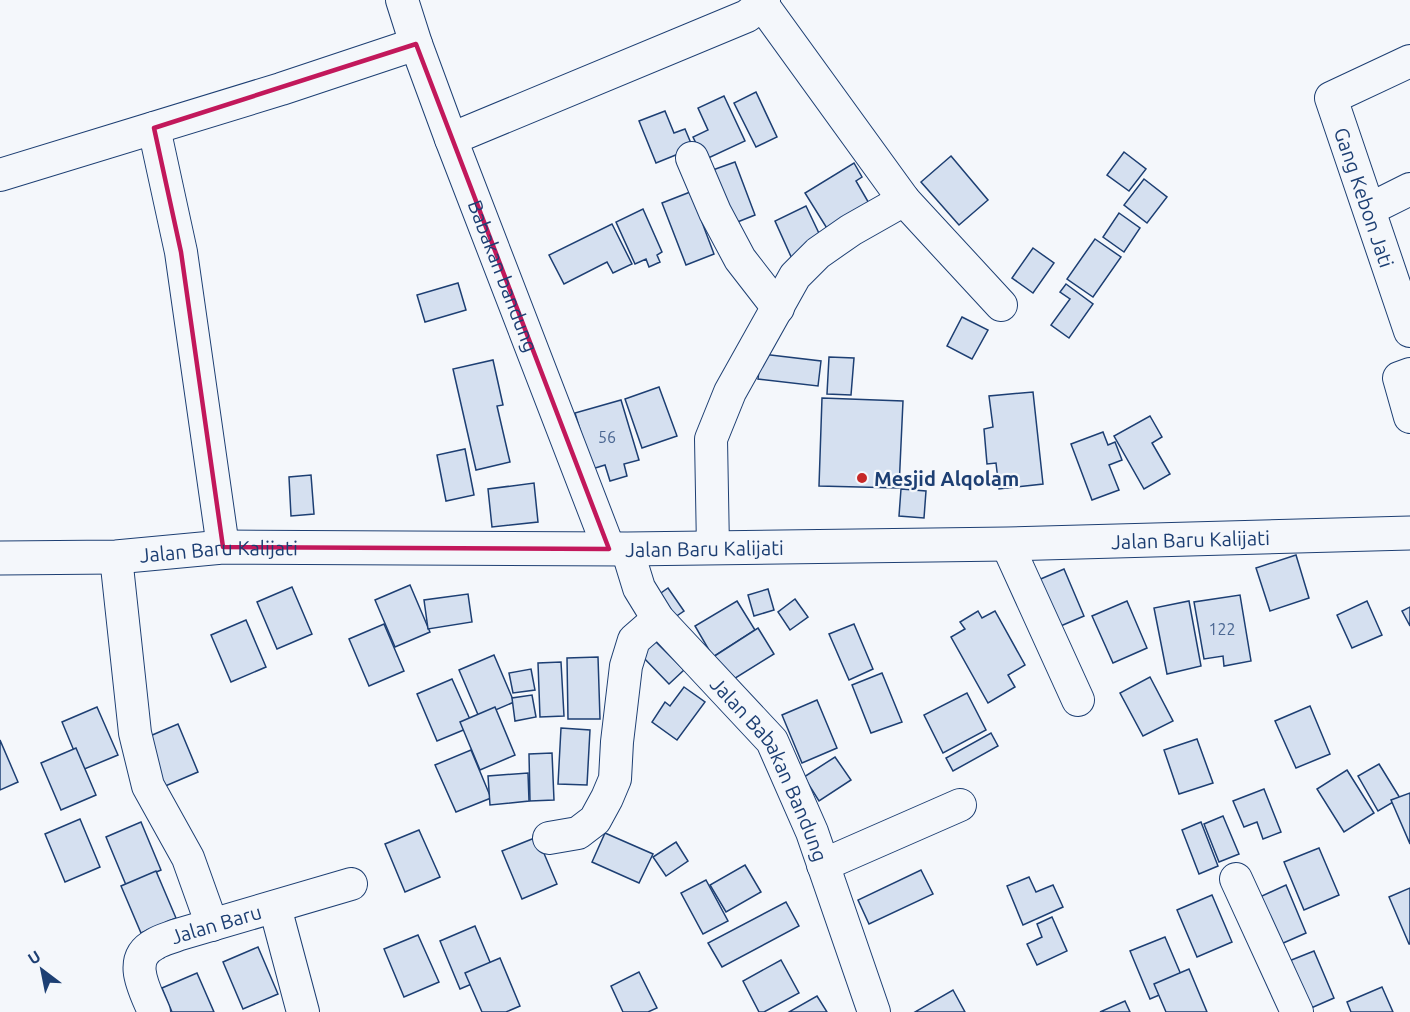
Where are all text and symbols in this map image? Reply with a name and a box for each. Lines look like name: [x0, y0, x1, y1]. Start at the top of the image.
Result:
street label: Gang Kebon Jati: [1330, 124, 1399, 270]
street label: Babakan bandung: [464, 197, 543, 355]
house number: 56: [598, 428, 616, 446]
place label: Mesjid Alqolam: [874, 467, 1019, 490]
marker: Mesjid Alqolam: [855, 471, 869, 485]
street label: Jalan Baru Kalijati: [1111, 525, 1270, 553]
street label: Jalan Baru Kalijati: [138, 535, 298, 566]
street label: Jalan Baru Kalijati: [625, 535, 784, 561]
house number: 122: [1208, 620, 1236, 638]
street label: Jalan Babakan Bandung: [706, 672, 833, 864]
street label: Jalan Baru: [167, 899, 264, 948]
north arrow: [12, 940, 72, 1000]
text: U: [25, 947, 44, 968]

